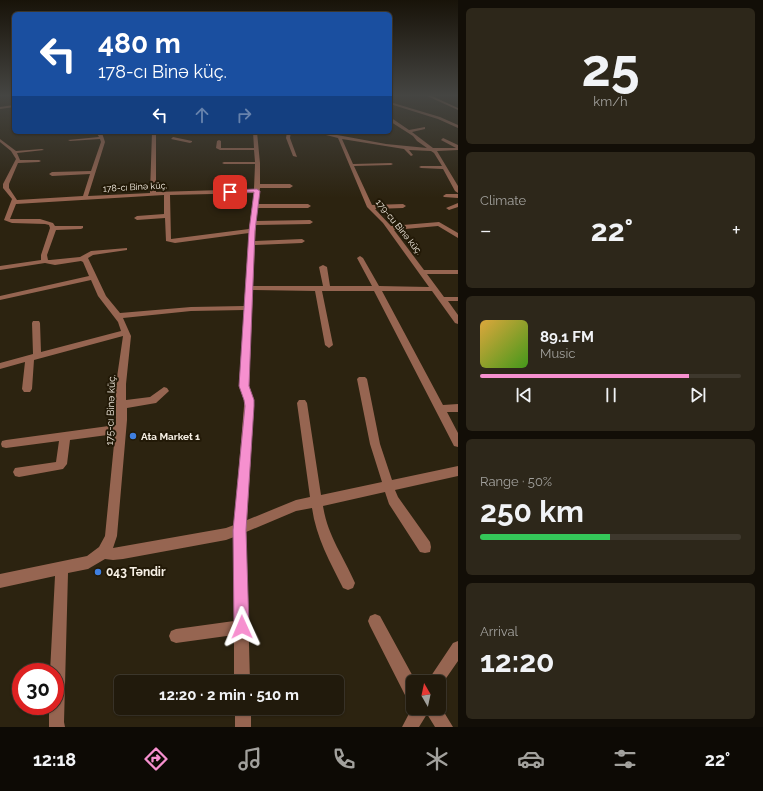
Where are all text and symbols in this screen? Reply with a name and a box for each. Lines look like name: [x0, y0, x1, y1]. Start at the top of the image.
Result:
text: 480 m: [98, 27, 181, 60]
icon: left: [32, 28, 84, 80]
text: 25: [581, 37, 640, 98]
text: 178-cı Binə küç.: [98, 61, 227, 82]
text: km/h: [593, 94, 628, 109]
icon: left: [149, 104, 171, 126]
icon: ahead: [191, 104, 213, 126]
icon: right: [233, 104, 255, 126]
pin: [213, 175, 247, 209]
street label: 178-cı Binə küç.: [103, 180, 168, 194]
icon: arrive: [219, 181, 241, 203]
text: Climate: [480, 193, 526, 208]
street label: 179-cu Binə küç.: [374, 198, 424, 257]
text: 22°: [591, 213, 633, 248]
text: −: [480, 217, 492, 243]
text: +: [732, 217, 741, 243]
text: 89.1 FM: [540, 328, 594, 346]
text: Music: [540, 346, 575, 361]
street label: 175-cı Binə küç.: [104, 374, 117, 446]
icon: previous: [513, 384, 535, 406]
icon: pause: [600, 384, 622, 406]
icon: next: [687, 384, 709, 406]
marker: Ata Market 1: [128, 431, 138, 441]
place label: Ata Market 1: [141, 431, 200, 442]
text: Range · 50%: [480, 474, 552, 489]
text: 250 km: [480, 494, 584, 529]
place label: 043 Təndir: [106, 565, 166, 579]
marker: 043 Təndir: [93, 567, 103, 577]
position arrow: [221, 606, 263, 648]
text: Arrival: [480, 624, 518, 639]
text: 12:20: [480, 644, 555, 679]
speed limit sign: 30: [12, 663, 64, 715]
north arrow: [406, 675, 446, 715]
map controls: [406, 675, 446, 715]
text: 12:20 · 2 min · 510 m: [159, 686, 299, 704]
icon: directions: [142, 745, 170, 773]
icon: music: [236, 745, 264, 773]
icon: phone: [330, 745, 358, 773]
icon: climate: [423, 745, 451, 773]
icon: car: [517, 745, 545, 773]
icon: filters: [611, 745, 639, 773]
text: 12:18: [33, 749, 76, 770]
text: 22°: [705, 749, 730, 770]

